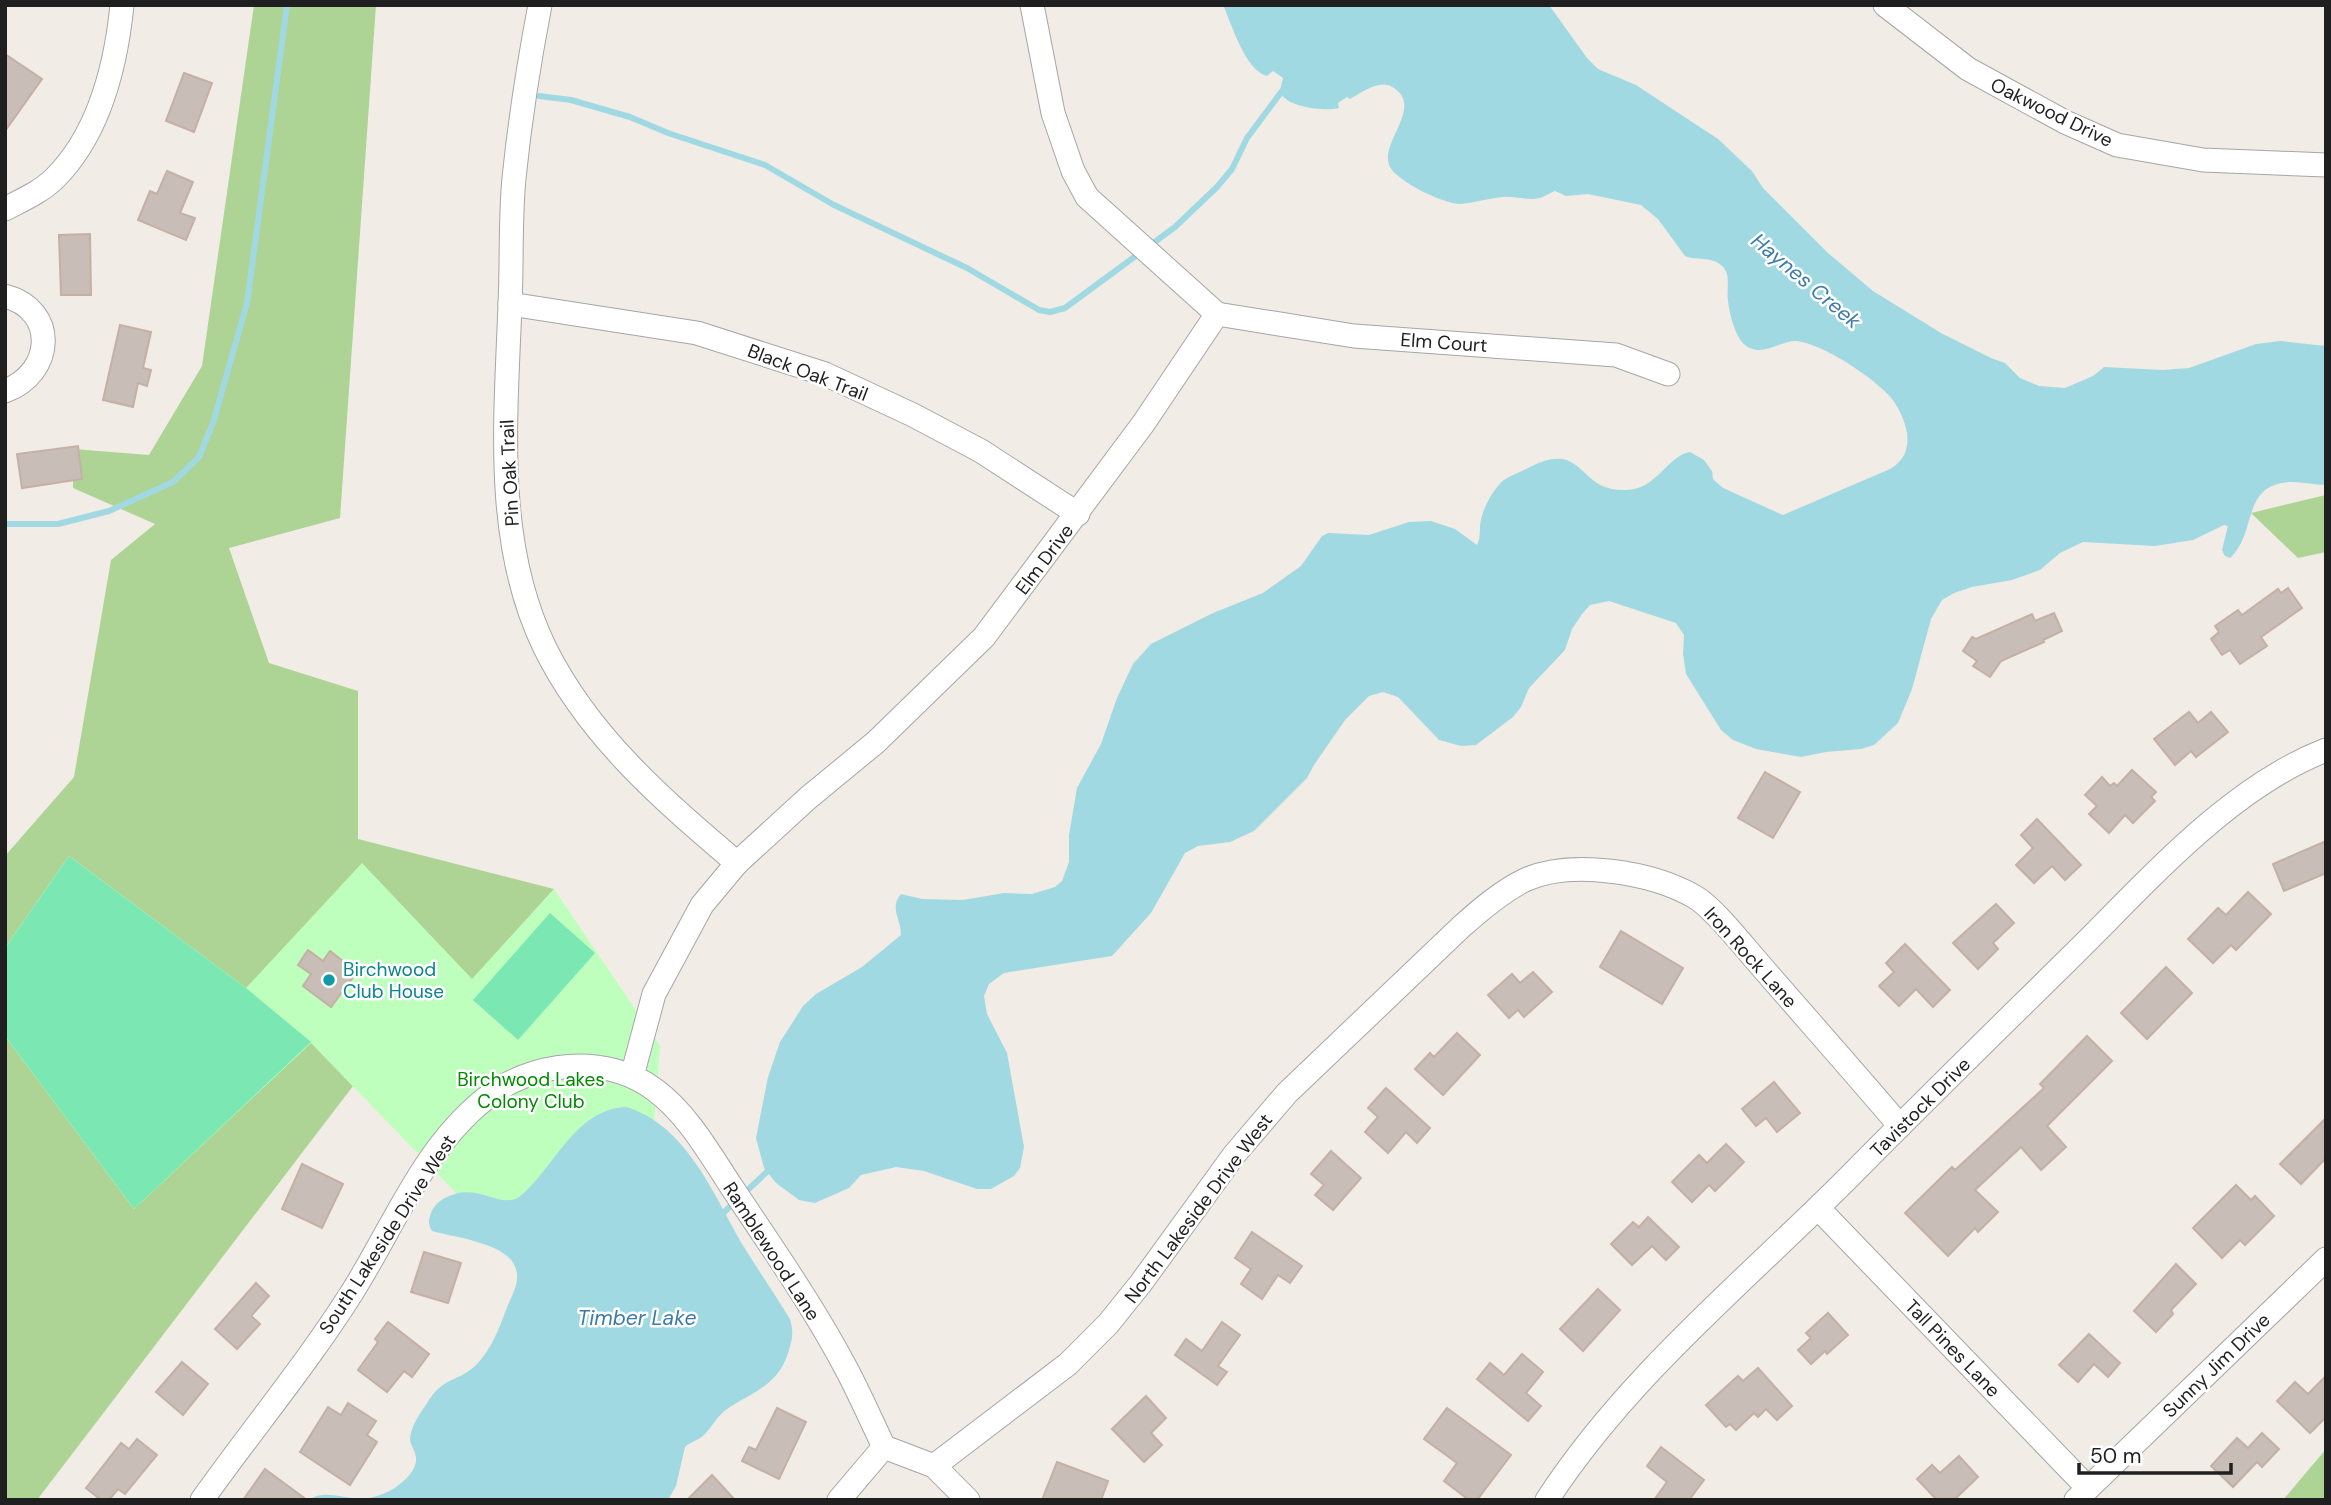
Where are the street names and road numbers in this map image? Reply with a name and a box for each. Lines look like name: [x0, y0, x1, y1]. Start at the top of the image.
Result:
street label: Oakwood Drive: [1986, 72, 2117, 153]
street label: Elm Court: [1400, 327, 1488, 358]
street label: Black Oak Trail: [744, 338, 872, 407]
street label: Pin Oak Trail: [494, 419, 525, 527]
street label: Elm Drive: [1010, 519, 1079, 600]
street label: Iron Rock Lane: [1699, 901, 1803, 1013]
street label: Tavistock Drive: [1865, 1052, 1976, 1163]
street label: North Lakeside Drive West: [1119, 1108, 1278, 1308]
street label: South Lakeside Drive West: [313, 1130, 461, 1339]
street label: Ramblewood Lane: [717, 1177, 826, 1325]
street label: Tall Pines Lane: [1900, 1294, 2006, 1403]
street label: Sunny Jim Drive: [2157, 1308, 2275, 1423]

